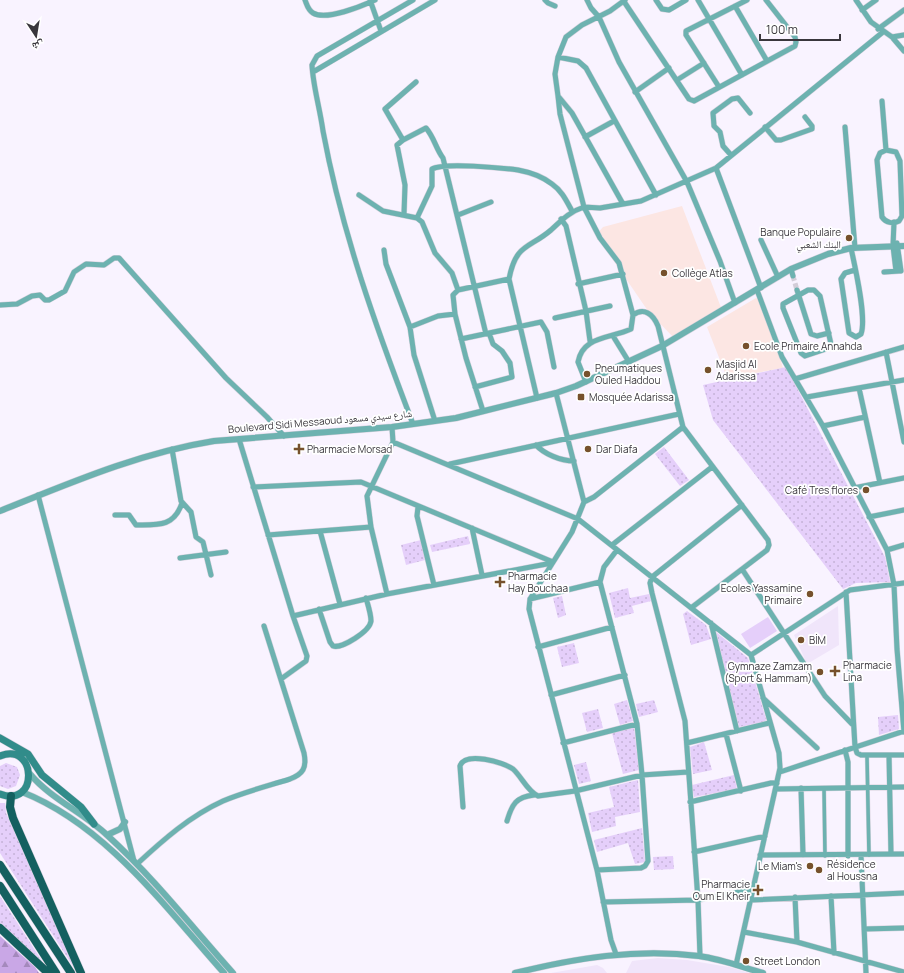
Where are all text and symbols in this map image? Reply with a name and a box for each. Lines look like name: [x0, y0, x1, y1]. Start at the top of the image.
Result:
north arrow: [16, 16, 56, 56]
scale bar: [760, 16, 840, 42]
text: 100 m: [766, 21, 798, 38]
text: ش: [30, 37, 45, 55]
place label: Banque Populaire البنك الشعبي: [760, 225, 841, 253]
marker: Banque Populaire البنك الشعبي: [844, 233, 854, 243]
place label: Collège Atlas: [672, 266, 733, 280]
marker: Collège Atlas: [659, 268, 669, 278]
place label: Ecole Primaire Annahda: [754, 339, 862, 353]
marker: Ecole Primaire Annahda: [741, 341, 751, 351]
place label: Masjid Al Adarissa: [716, 357, 757, 383]
place label: Pneumatiques Ouled Haddou: [595, 361, 662, 387]
marker: Masjid Al Adarissa: [703, 365, 713, 375]
marker: Pneumatiques Ouled Haddou: [582, 369, 592, 379]
place label: Mosquée Adarissa: [589, 390, 674, 404]
marker: Mosquée Adarissa: [576, 392, 586, 402]
street label: Boulevard Sidi Messaoud شارع سيدي مسعود: [227, 406, 413, 438]
place label: Pharmacie Morsad: [307, 442, 392, 456]
place label: Dar Diafa: [596, 442, 637, 456]
marker: Pharmacie Morsad: [294, 444, 304, 454]
marker: Dar Diafa: [583, 444, 593, 454]
place label: Café Tres flores: [785, 483, 858, 497]
marker: Café Tres flores: [861, 485, 871, 495]
place label: Pharmacie Hay Bouchaa: [508, 569, 568, 595]
marker: Pharmacie Hay Bouchaa: [495, 577, 505, 587]
place label: Ecoles Yassamine Primaire: [721, 581, 802, 607]
marker: Ecoles Yassamine Primaire: [805, 589, 815, 599]
place label: BİM: [809, 633, 826, 647]
marker: BİM: [796, 635, 806, 645]
place label: Pharmacie Lina: [843, 658, 892, 684]
place label: Gymnaze Zamzam (Sport & Hammam): [725, 659, 812, 685]
marker: Pharmacie Lina: [830, 666, 840, 676]
marker: Gymnaze Zamzam (Sport & Hammam): [815, 667, 825, 677]
place label: Résidence al Houssna: [827, 857, 878, 883]
place label: Le Miam's: [758, 859, 802, 873]
marker: Le Miam's: [805, 861, 815, 871]
marker: Résidence al Houssna: [814, 865, 824, 875]
place label: Pharmacie Oum El Kheir: [693, 877, 750, 903]
marker: Pharmacie Oum El Kheir: [753, 885, 763, 895]
place label: Street London: [754, 954, 820, 968]
marker: Street London: [741, 956, 751, 966]

